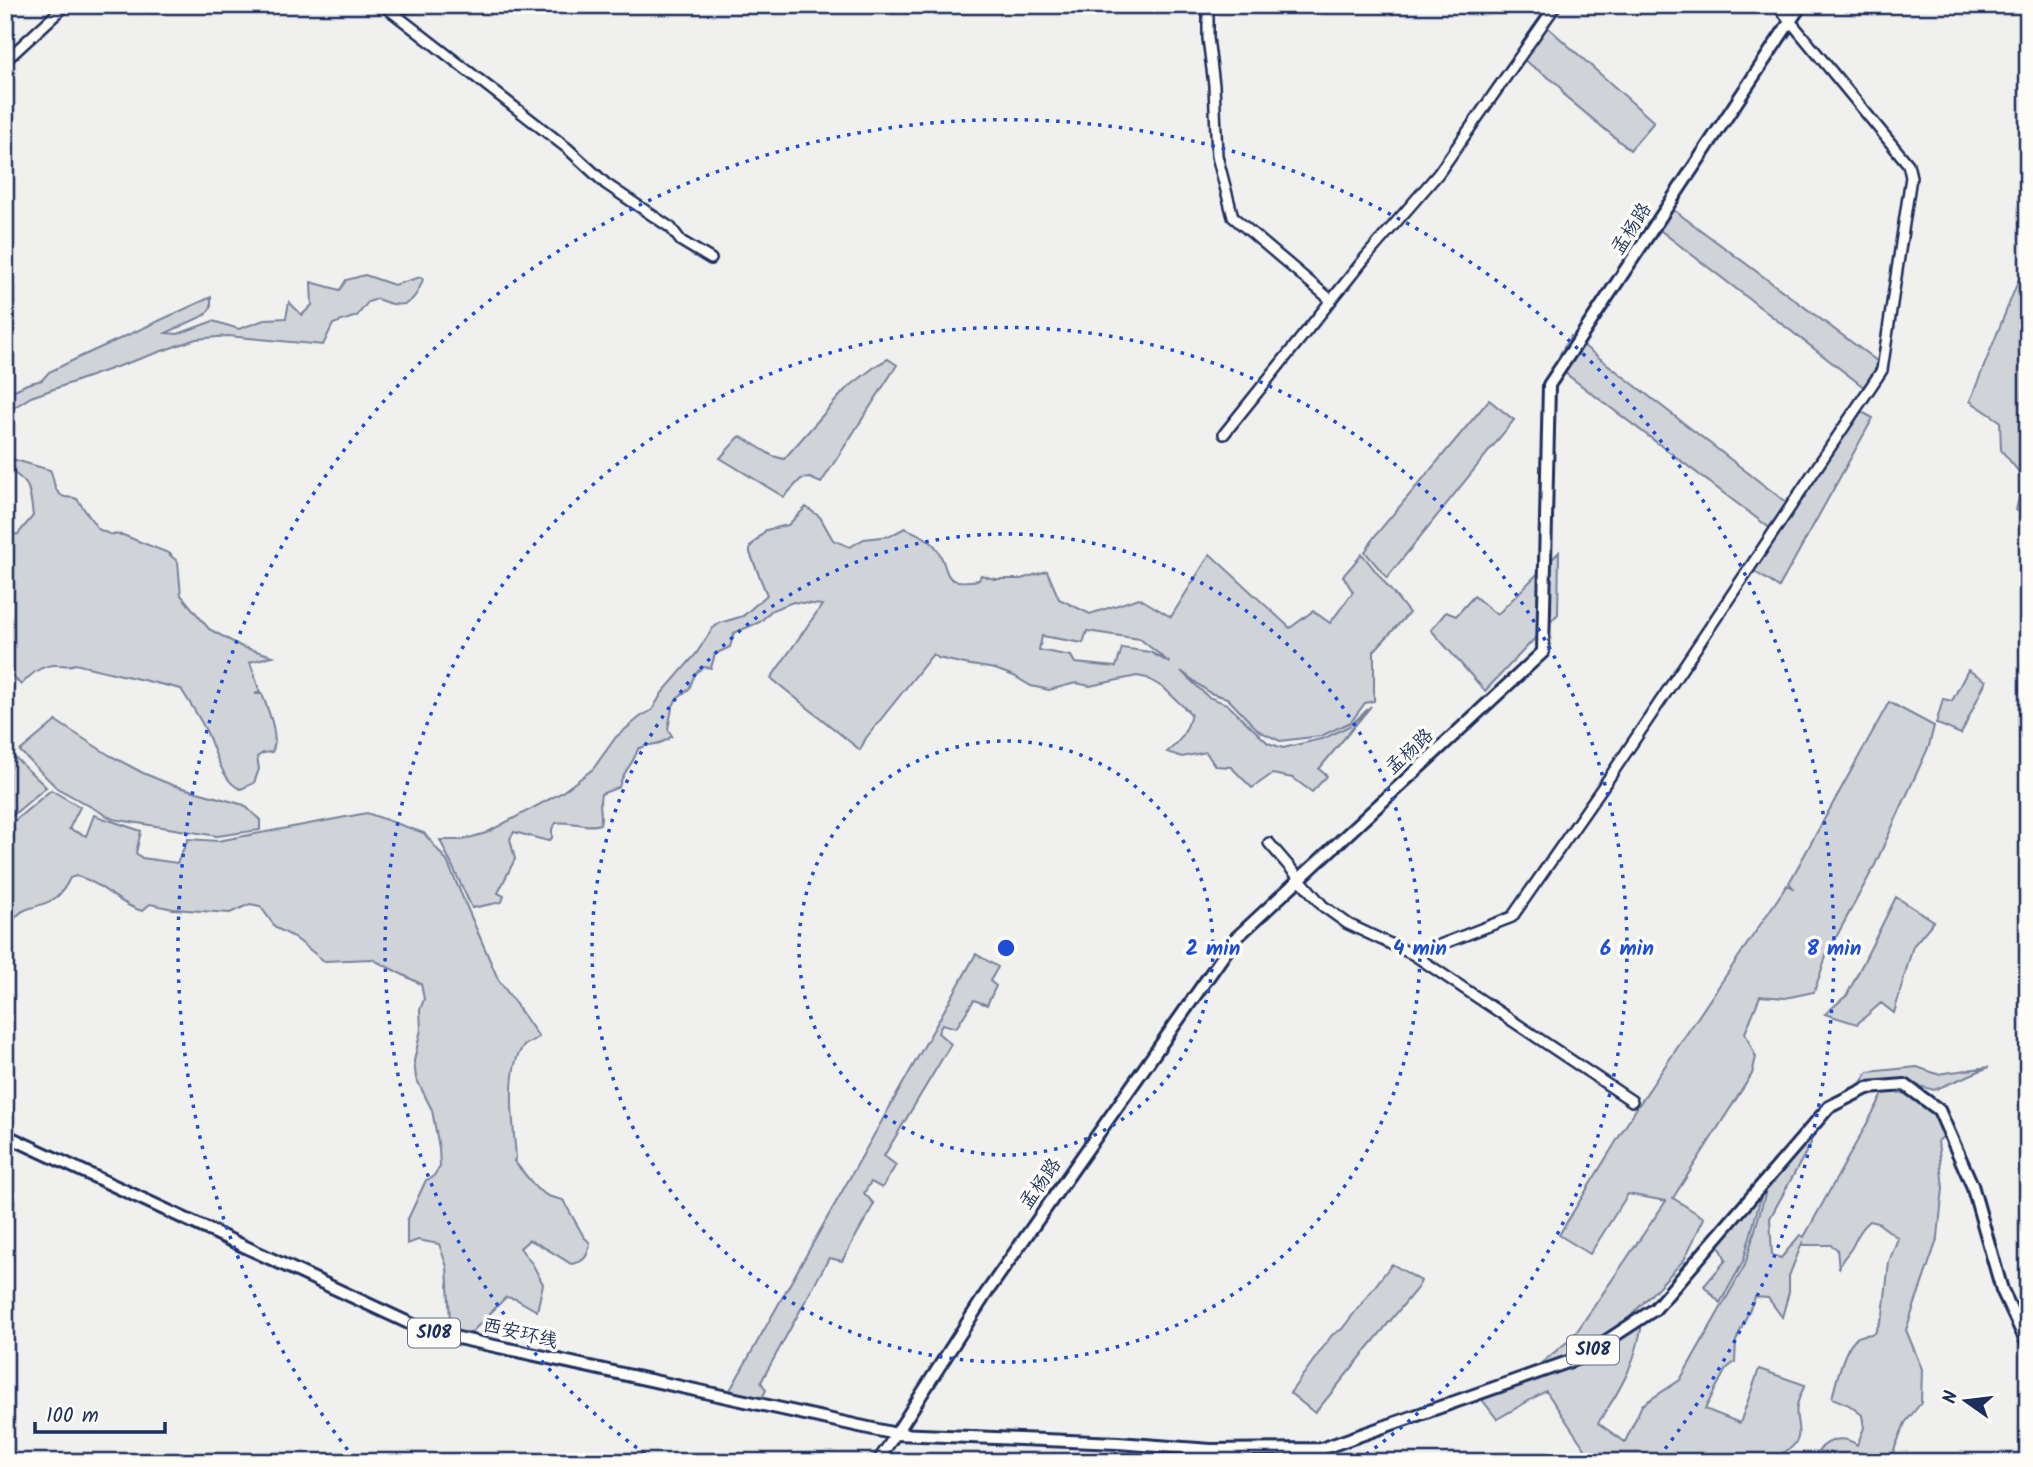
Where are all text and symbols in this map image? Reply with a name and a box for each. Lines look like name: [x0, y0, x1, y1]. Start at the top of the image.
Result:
street label: 孟杨路: [1604, 197, 1660, 261]
street label: 孟杨路: [1379, 722, 1441, 782]
text: 2 min: [1186, 933, 1240, 966]
text: 4 min: [1393, 933, 1447, 966]
text: 6 min: [1600, 933, 1654, 966]
text: 8 min: [1807, 933, 1861, 966]
centre of rings: [994, 936, 1018, 960]
street label: 孟杨路: [1012, 1152, 1070, 1216]
street label: 西安环线: [480, 1311, 560, 1357]
road number: S108: [408, 1318, 460, 1348]
road number: S108: [1567, 1336, 1619, 1364]
north arrow: [1932, 1366, 2002, 1436]
text: N: [1935, 1388, 1967, 1407]
scale bar: [35, 1390, 164, 1434]
text: 100 m: [46, 1400, 99, 1433]

